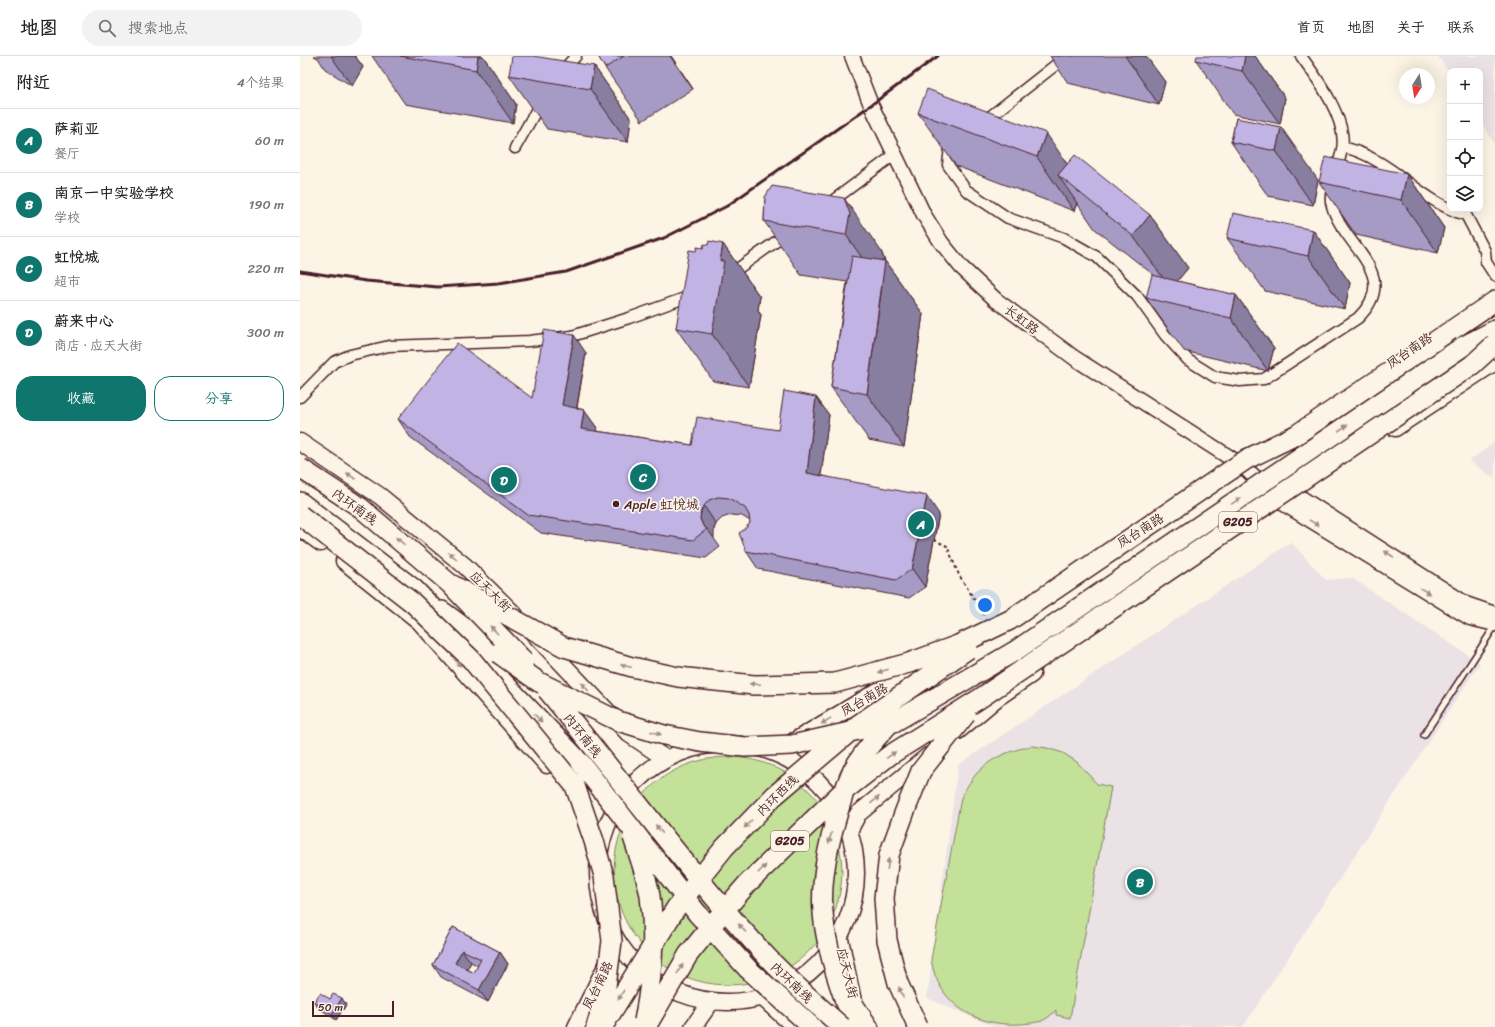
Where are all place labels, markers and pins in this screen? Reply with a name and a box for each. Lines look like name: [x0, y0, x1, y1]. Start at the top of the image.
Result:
pin: C: [630, 462, 656, 492]
pin: D: [491, 465, 517, 495]
place label: Apple 虹悦城: [623, 493, 699, 516]
marker: Apple 虹悦城: [611, 499, 621, 509]
pin: A: [908, 509, 934, 539]
pin: B: [1127, 867, 1153, 897]

